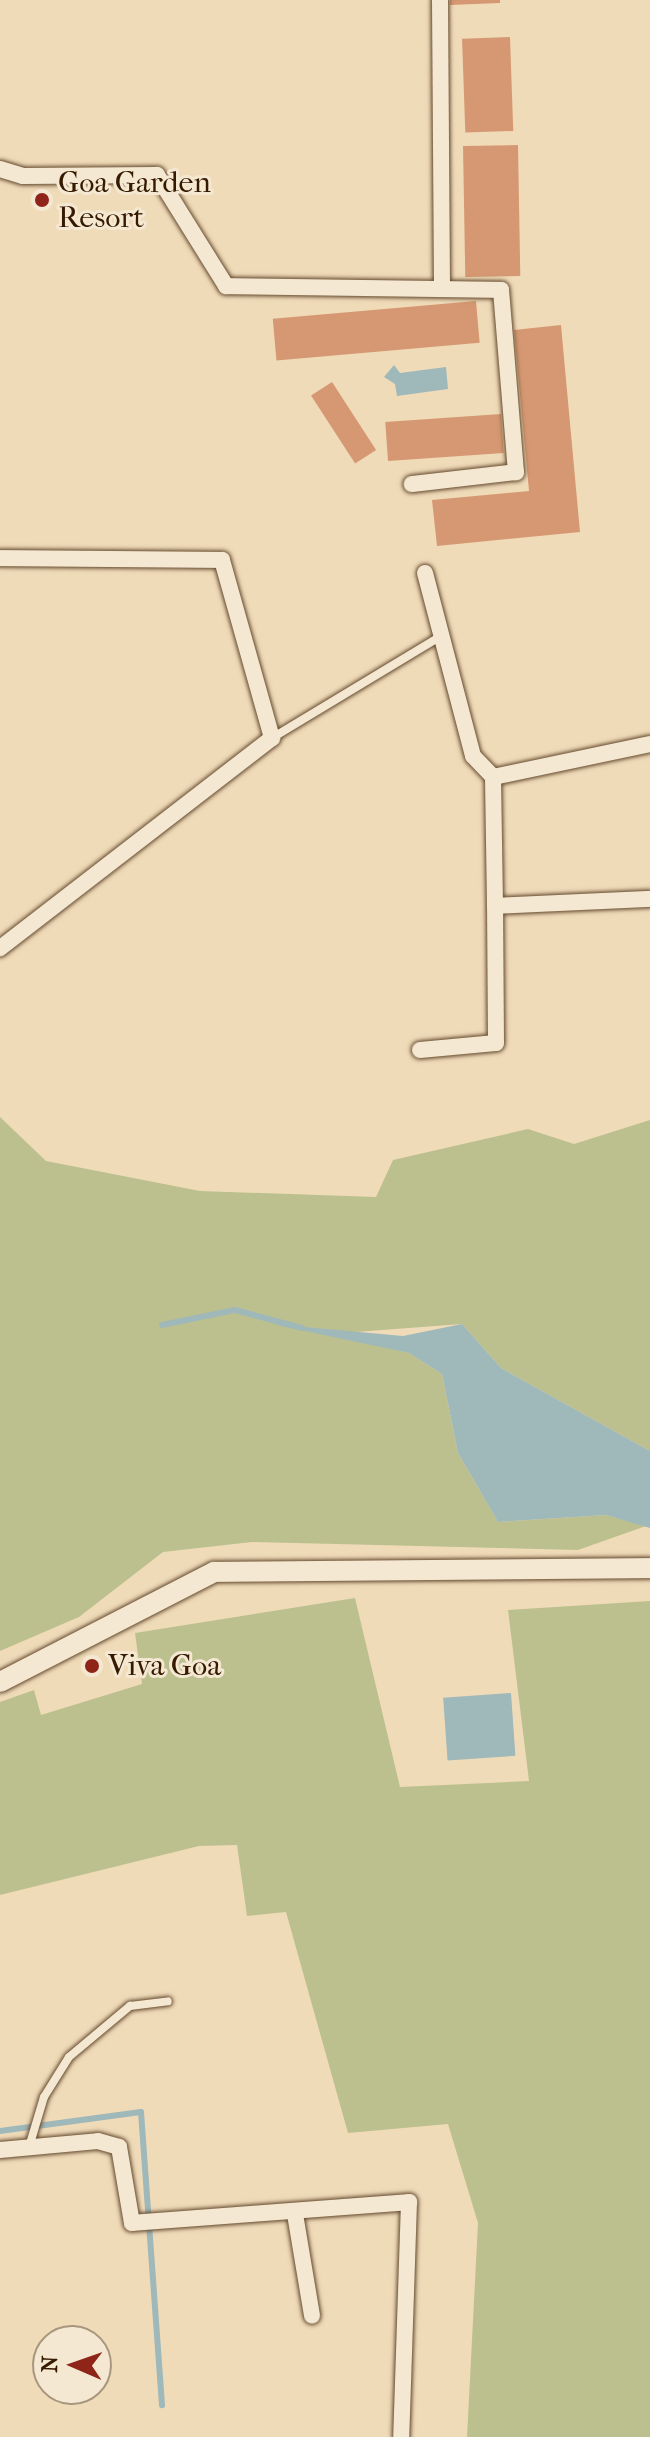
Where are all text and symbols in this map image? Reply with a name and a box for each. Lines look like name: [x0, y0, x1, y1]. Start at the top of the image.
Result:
place label: Goa Garden Resort: [58, 165, 211, 236]
marker: Goa Garden Resort: [33, 191, 51, 209]
place label: Viva Goa: [108, 1648, 221, 1684]
marker: Viva Goa: [83, 1657, 101, 1675]
north arrow: [32, 2325, 112, 2405]
text: N: [37, 2355, 63, 2373]

